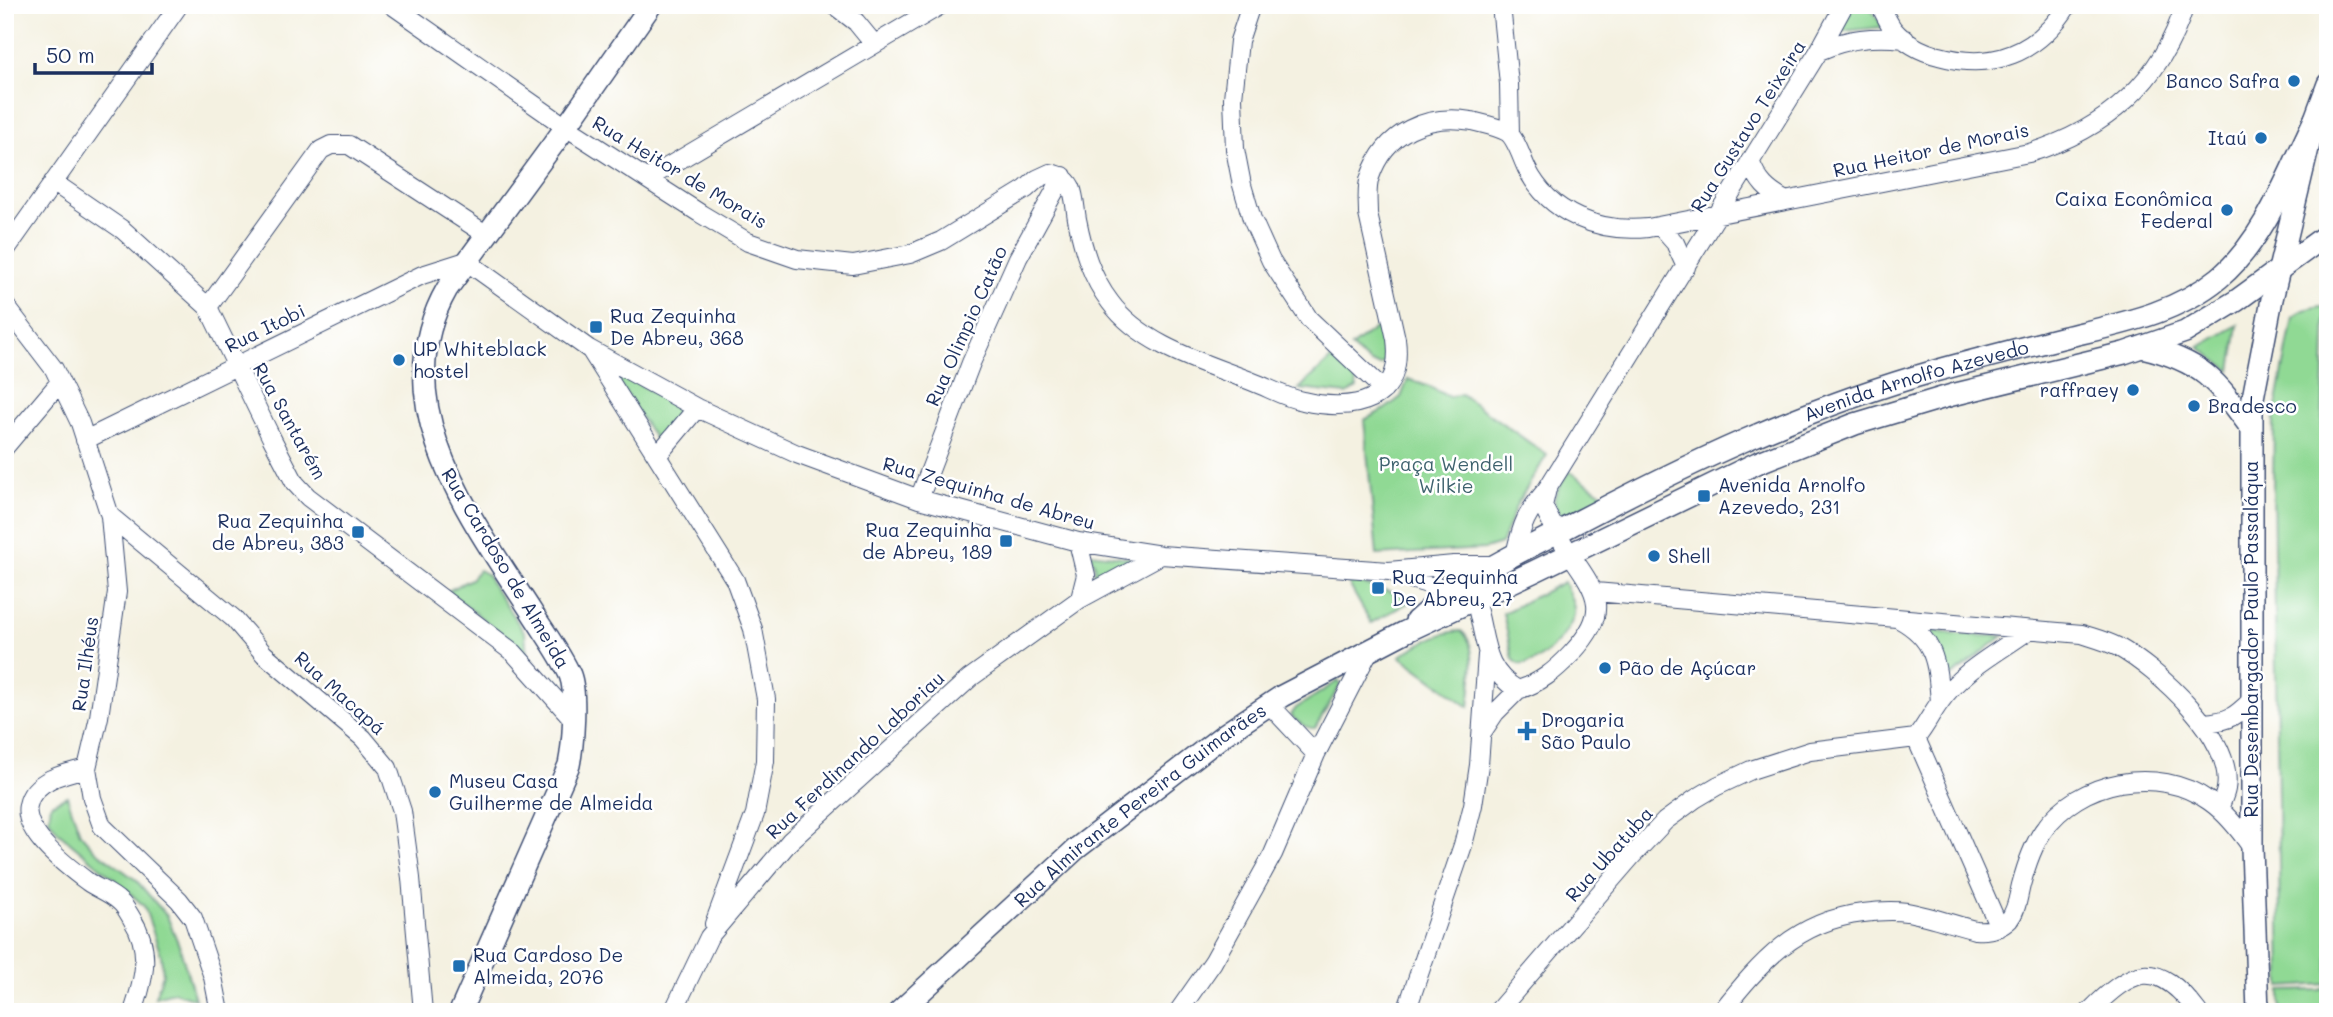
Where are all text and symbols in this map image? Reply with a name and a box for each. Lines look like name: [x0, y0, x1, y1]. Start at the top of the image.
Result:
scale bar: [35, 32, 152, 76]
street label: Rua Gustavo Teixeira: [1684, 35, 1811, 217]
text: 50 m: [46, 41, 95, 68]
place label: Banco Safra: [2166, 68, 2280, 93]
marker: Banco Safra: [2286, 73, 2302, 89]
street label: Rua Heitor de Morais: [588, 109, 772, 234]
street label: Rua Heitor de Morais: [1831, 117, 2031, 182]
place label: Itaú: [2208, 125, 2247, 150]
marker: Itaú: [2253, 130, 2269, 146]
place label: Caixa Econômica Federal: [2055, 186, 2213, 233]
marker: Caixa Econômica Federal: [2219, 202, 2235, 218]
street label: Rua Olimpio Catão: [919, 242, 1012, 410]
street label: Rua Itobi: [220, 297, 309, 358]
place label: Rua Zequinha De Abreu, 368: [610, 303, 744, 350]
marker: Rua Zequinha De Abreu, 368: [588, 319, 604, 335]
street label: Avenida Arnolfo Azevedo: [1800, 334, 2031, 427]
place label: UP Whiteblack hostel: [413, 336, 547, 383]
marker: UP Whiteblack hostel: [391, 352, 407, 368]
street label: Rua Santarém: [248, 358, 333, 484]
place label: raffraey: [2040, 377, 2119, 402]
marker: raffraey: [2125, 382, 2141, 398]
place label: Bradesco: [2208, 393, 2297, 418]
marker: Bradesco: [2186, 398, 2202, 414]
street label: Rua Zequinha de Abreu: [880, 450, 1098, 535]
park label: Praça Wendell Wilkie: [1379, 451, 1513, 498]
street label: Rua Desembargador Paulo Passaláqua: [2238, 460, 2263, 818]
street label: Rua Cardoso de Almeida: [437, 463, 576, 673]
place label: Avenida Arnolfo Azevedo, 231: [1718, 472, 1865, 519]
marker: Avenida Arnolfo Azevedo, 231: [1696, 488, 1712, 504]
place label: Rua Zequinha de Abreu, 383: [212, 508, 344, 555]
place label: Rua Zequinha de Abreu, 189: [862, 517, 992, 564]
marker: Rua Zequinha de Abreu, 383: [350, 524, 366, 540]
marker: Rua Zequinha de Abreu, 189: [998, 533, 1014, 549]
place label: Shell: [1668, 543, 1711, 568]
marker: Shell: [1646, 548, 1662, 564]
place label: Rua Zequinha De Abreu, 27: [1392, 564, 1519, 611]
marker: Rua Zequinha De Abreu, 27: [1370, 580, 1386, 596]
street label: Rua Ilhéus: [65, 615, 104, 713]
street label: Rua Macapá: [290, 645, 391, 740]
place label: Pão de Açúcar: [1619, 655, 1756, 680]
marker: Pão de Açúcar: [1597, 660, 1613, 676]
street label: Rua Ferdinando Laboriau: [760, 665, 949, 844]
street label: Rua Almirante Pereira Guimarães: [1008, 697, 1271, 912]
place label: Drogaria São Paulo: [1541, 707, 1631, 754]
marker: Drogaria São Paulo: [1519, 723, 1535, 739]
place label: Museu Casa Guilherme de Almeida: [449, 768, 653, 815]
marker: Museu Casa Guilherme de Almeida: [427, 784, 443, 800]
street label: Rua Ubatuba: [1559, 801, 1658, 907]
place label: Rua Cardoso De Almeida, 2076: [473, 942, 623, 989]
marker: Rua Cardoso De Almeida, 2076: [451, 958, 467, 974]

